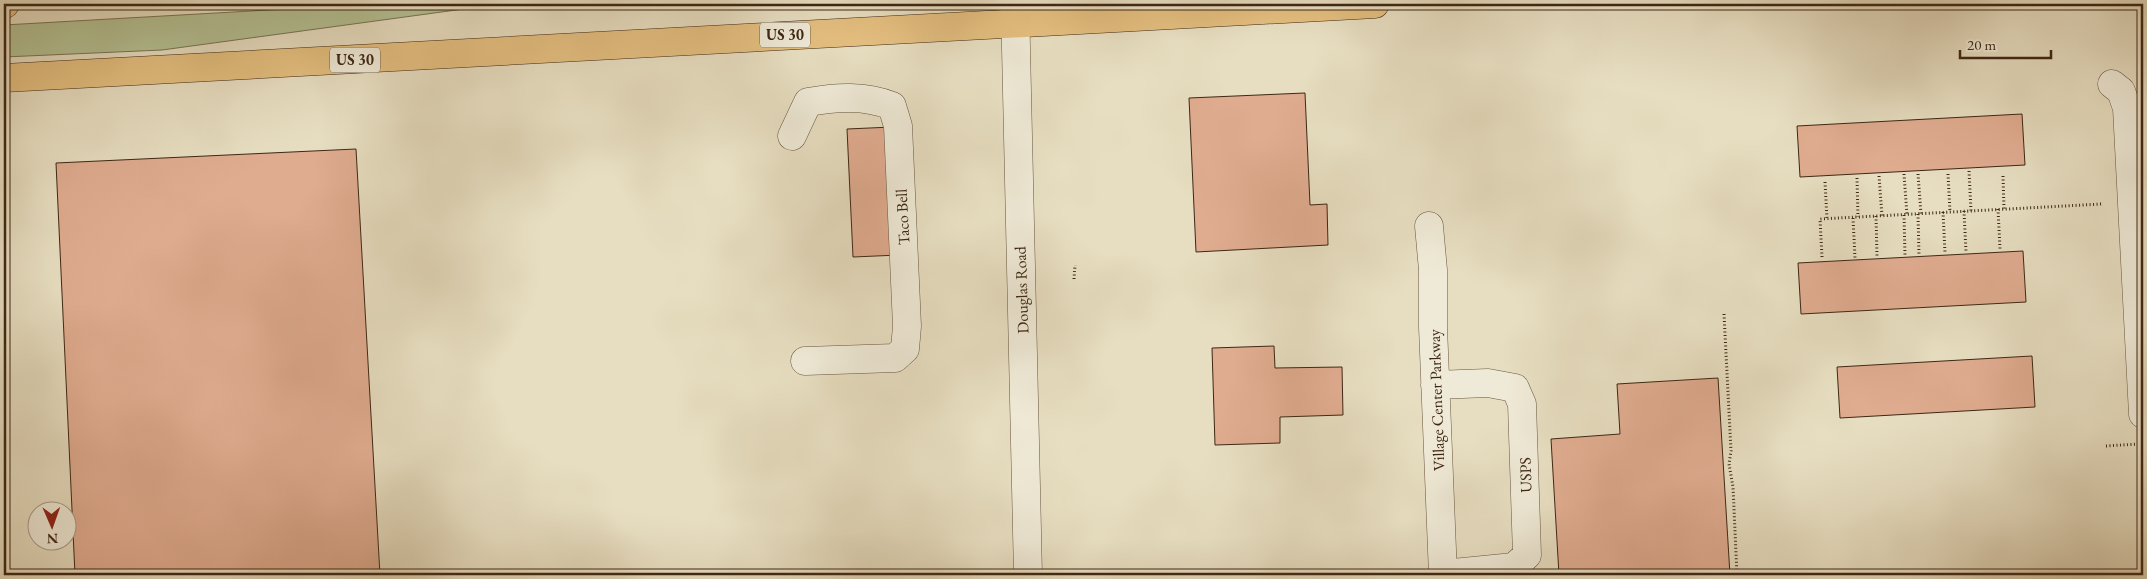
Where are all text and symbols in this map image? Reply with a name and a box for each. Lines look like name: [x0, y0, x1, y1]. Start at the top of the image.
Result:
road number: US 30: [760, 22, 810, 48]
scale bar: [1960, 28, 2051, 60]
text: 20 m: [1967, 35, 1996, 54]
road number: US 30: [330, 48, 380, 72]
street label: Taco Bell: [891, 188, 914, 246]
street label: Douglas Road: [1009, 245, 1034, 334]
street label: Village Center Parkway: [1423, 328, 1449, 471]
street label: USPS: [1514, 457, 1537, 493]
north arrow: [28, 502, 78, 552]
text: N: [46, 530, 58, 548]

